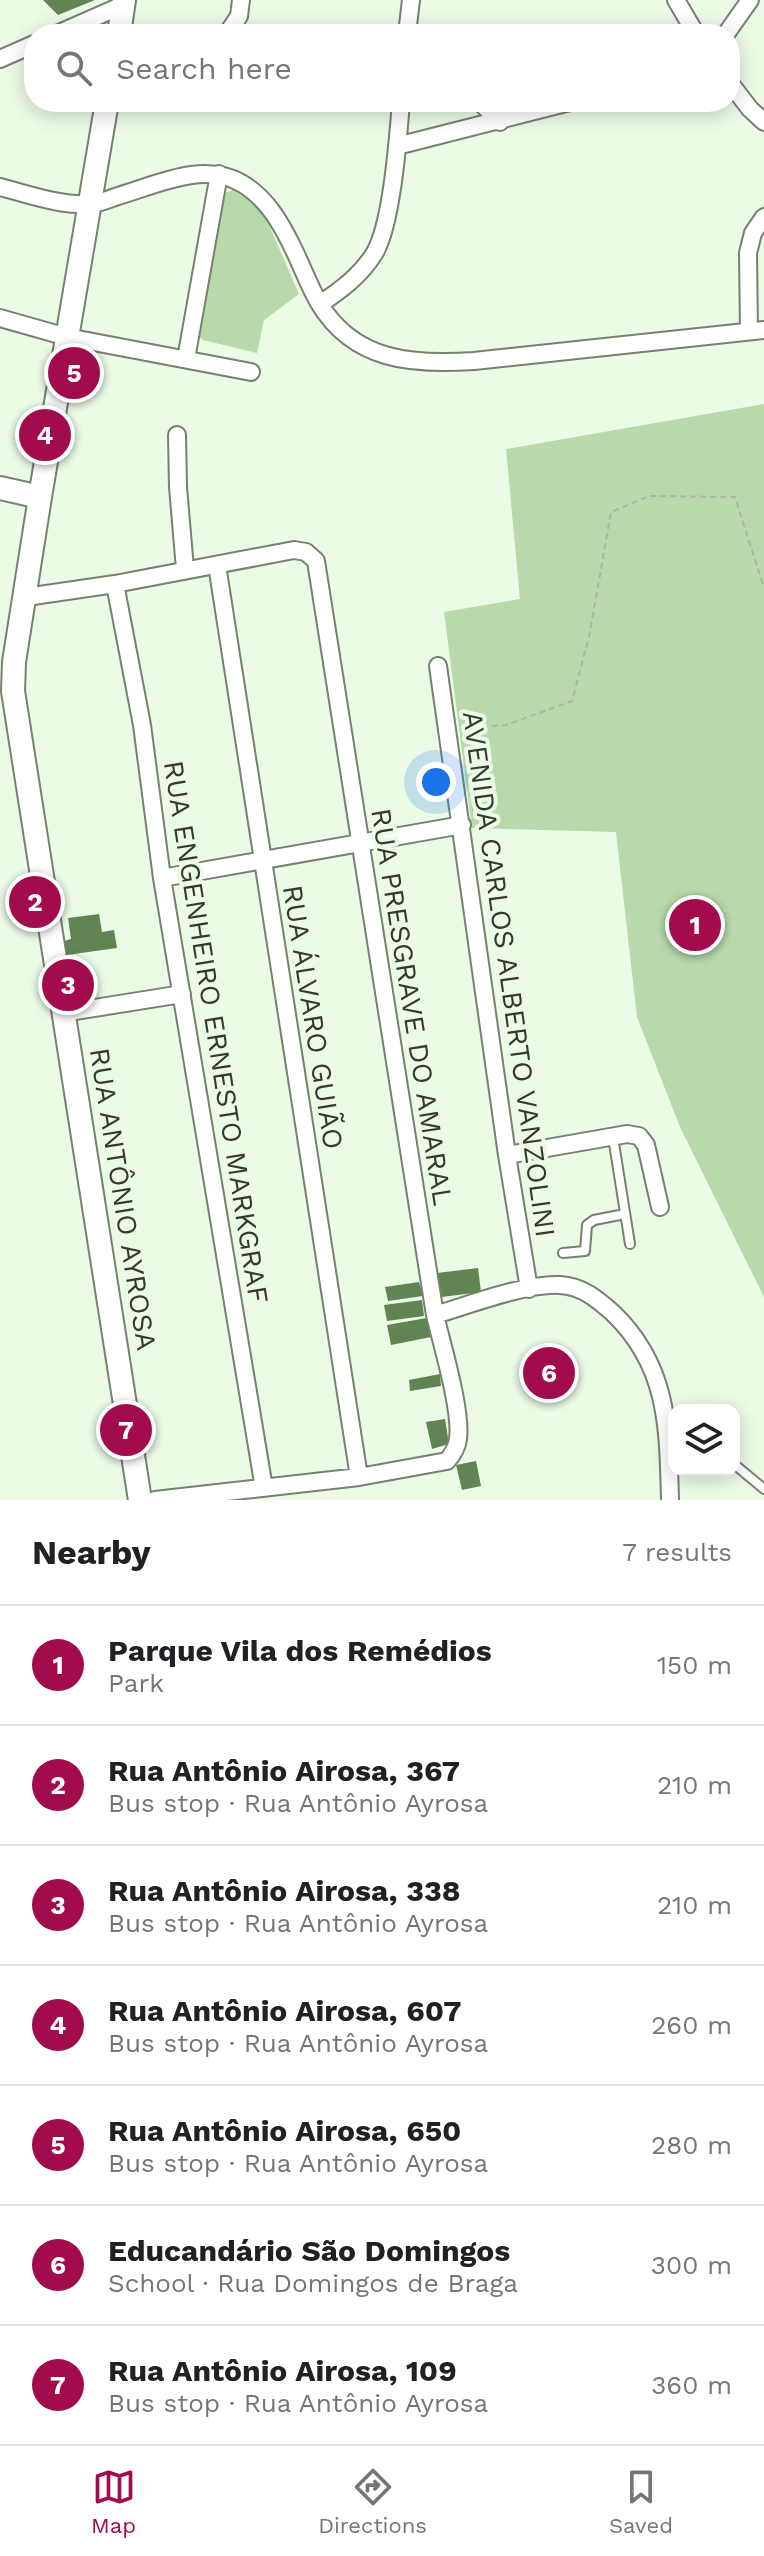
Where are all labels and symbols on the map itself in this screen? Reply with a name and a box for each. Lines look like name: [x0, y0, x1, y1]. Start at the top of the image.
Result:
pin: 5: [48, 343, 100, 403]
pin: 4: [19, 405, 71, 465]
street label: AVENIDA CARLOS ALBERTO VANZOLINI: [456, 709, 562, 1239]
street label: RUA ENGENHEIRO ERNESTO MARKGRAF: [157, 758, 275, 1306]
your location: [416, 762, 456, 802]
street label: RUA PRESGRAVE DO AMARAL: [364, 806, 460, 1208]
pin: 2: [9, 872, 61, 932]
street label: RUA ÁLVARO GUIÃO: [276, 883, 350, 1151]
pin: 1: [669, 895, 721, 955]
pin: 3: [42, 955, 94, 1015]
street label: RUA ANTÔNIO AYROSA: [83, 1045, 163, 1353]
pin: 6: [523, 1343, 575, 1403]
pin: 7: [100, 1400, 152, 1460]

